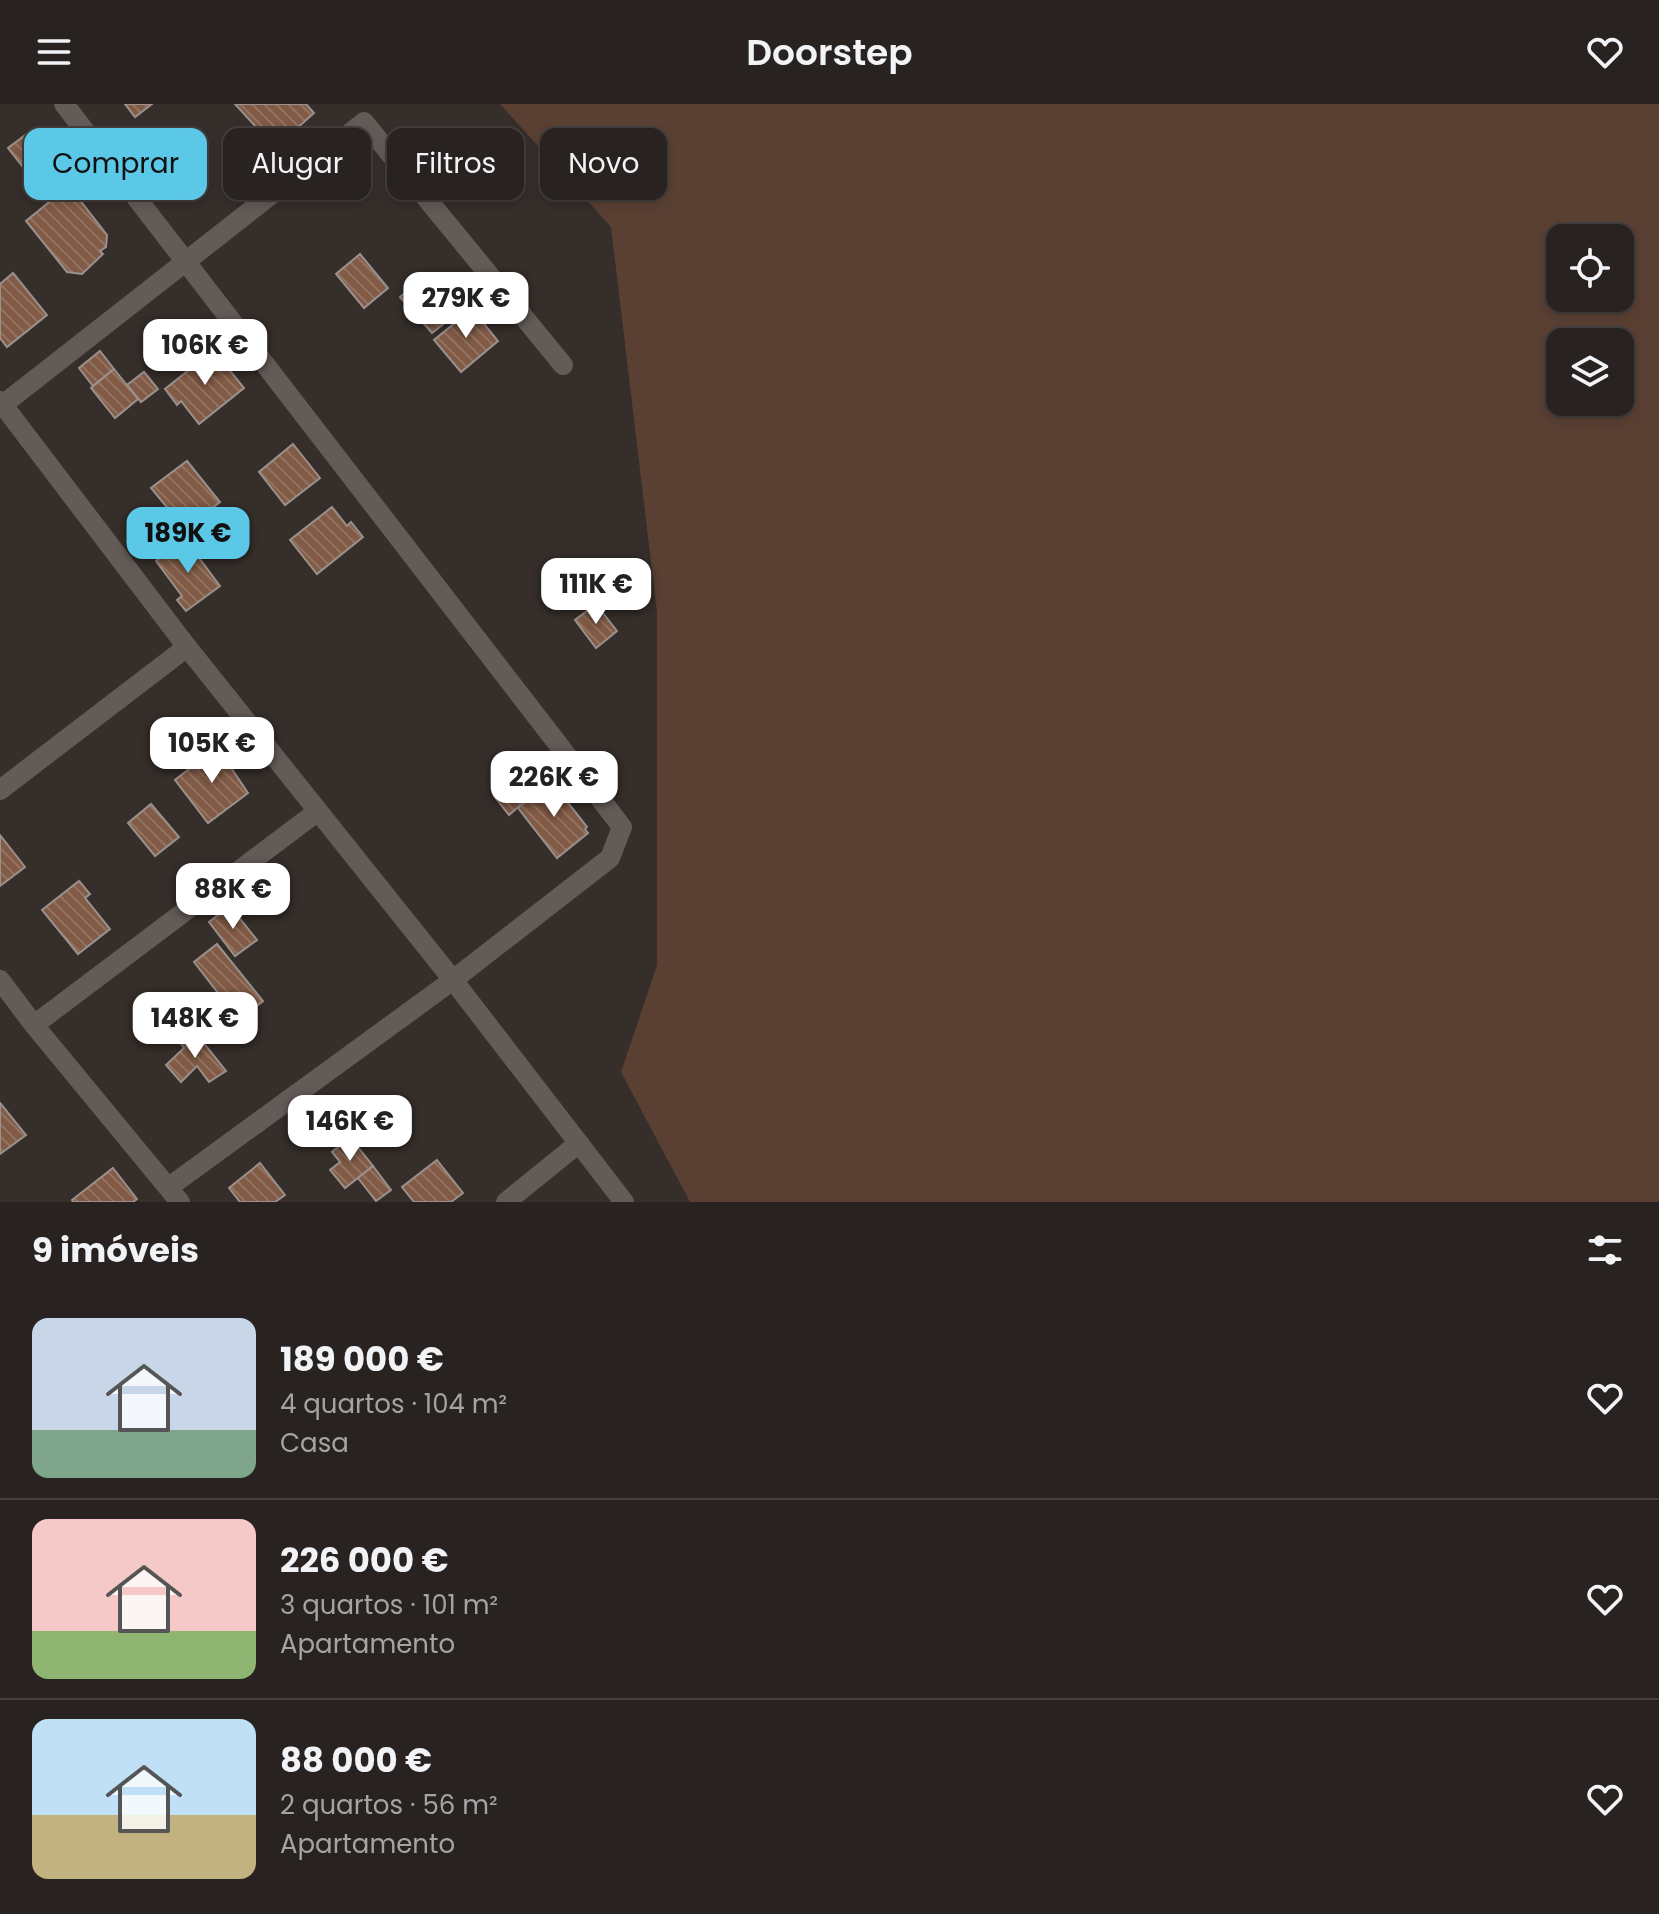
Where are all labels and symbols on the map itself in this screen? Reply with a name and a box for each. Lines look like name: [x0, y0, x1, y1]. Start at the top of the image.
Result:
pin: 279K €: [401, 272, 531, 340]
pin: 106K €: [140, 319, 270, 387]
pin: 189K €: [123, 507, 253, 575]
pin: 111K €: [531, 558, 661, 626]
pin: 105K €: [147, 717, 277, 785]
pin: 226K €: [489, 751, 619, 819]
pin: 88K €: [177, 863, 289, 931]
pin: 148K €: [130, 992, 260, 1060]
pin: 146K €: [285, 1095, 415, 1163]

